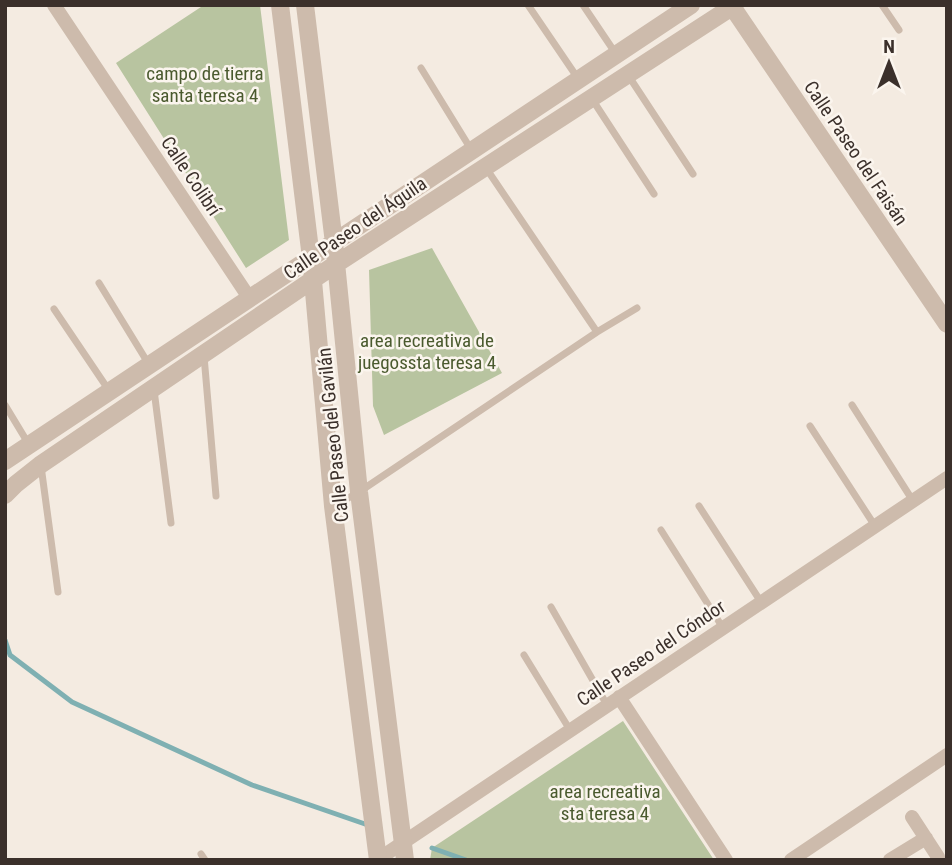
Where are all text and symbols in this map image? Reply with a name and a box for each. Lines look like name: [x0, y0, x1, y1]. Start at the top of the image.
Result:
north arrow: [854, 28, 924, 98]
text: N: [883, 35, 895, 58]
park label: campo de tierra santa teresa 4: [146, 62, 264, 107]
street label: Calle Paseo del Faisán: [799, 76, 913, 230]
street label: Calle Colibrí: [156, 132, 227, 221]
street label: Calle Paseo del Águila: [279, 172, 431, 284]
park label: area recreativa de juegossta teresa 4: [357, 329, 496, 374]
street label: Calle Paseo del Gavilán: [312, 347, 354, 523]
street label: Calle Paseo del Cóndor: [572, 595, 730, 711]
park label: area recreativa sta teresa 4: [549, 780, 661, 825]

